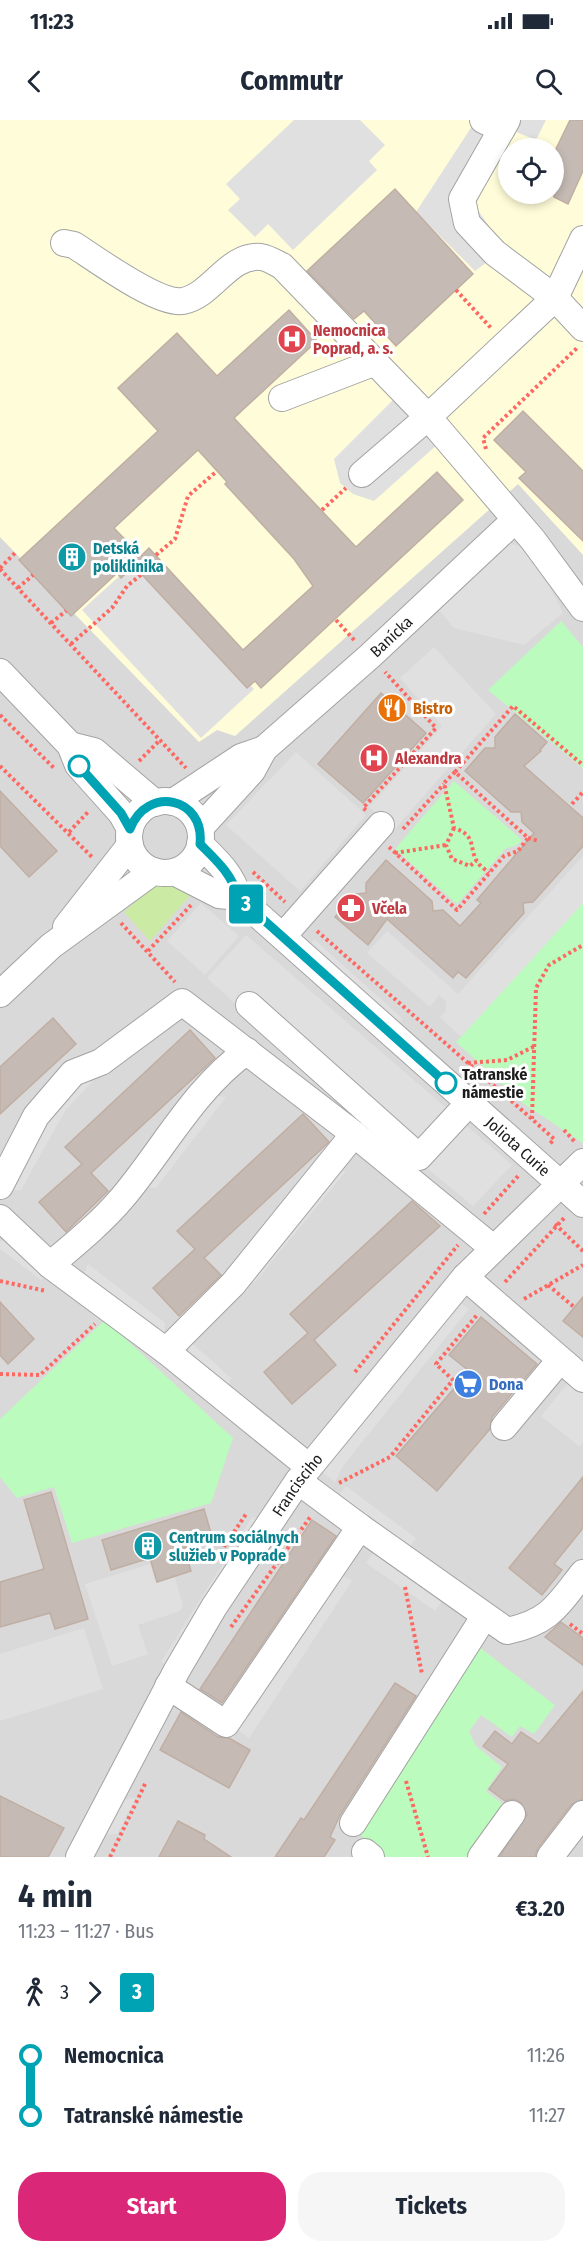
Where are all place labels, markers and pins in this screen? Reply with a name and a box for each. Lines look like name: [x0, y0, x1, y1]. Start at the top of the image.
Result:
place label: Nemocnica Poprad, a. s.: [313, 321, 393, 358]
hospital icon: Nemocnica Poprad, a. s.: [276, 323, 308, 355]
place label: Detská poliklinika: [93, 539, 164, 576]
building icon: Detská poliklinika: [56, 541, 88, 573]
restaurant icon: Bistro: [376, 692, 408, 724]
place label: Bistro: [413, 699, 453, 718]
hospital icon: Alexandra: [358, 742, 390, 774]
place label: Alexandra: [394, 749, 462, 768]
unlabelled marker: [68, 755, 90, 777]
pharmacy icon: Včela: [335, 892, 367, 924]
place label: Včela: [371, 899, 407, 918]
place label: Tatranské námestie: [462, 1065, 527, 1102]
marker: Tatranské námestie: [435, 1072, 457, 1094]
supermarket icon: Dona: [452, 1368, 484, 1400]
place label: Dona: [489, 1375, 523, 1394]
place label: Centrum sociálnych služieb v Poprade: [169, 1528, 299, 1565]
building icon: Centrum sociálnych služieb v Poprade: [132, 1530, 164, 1562]

